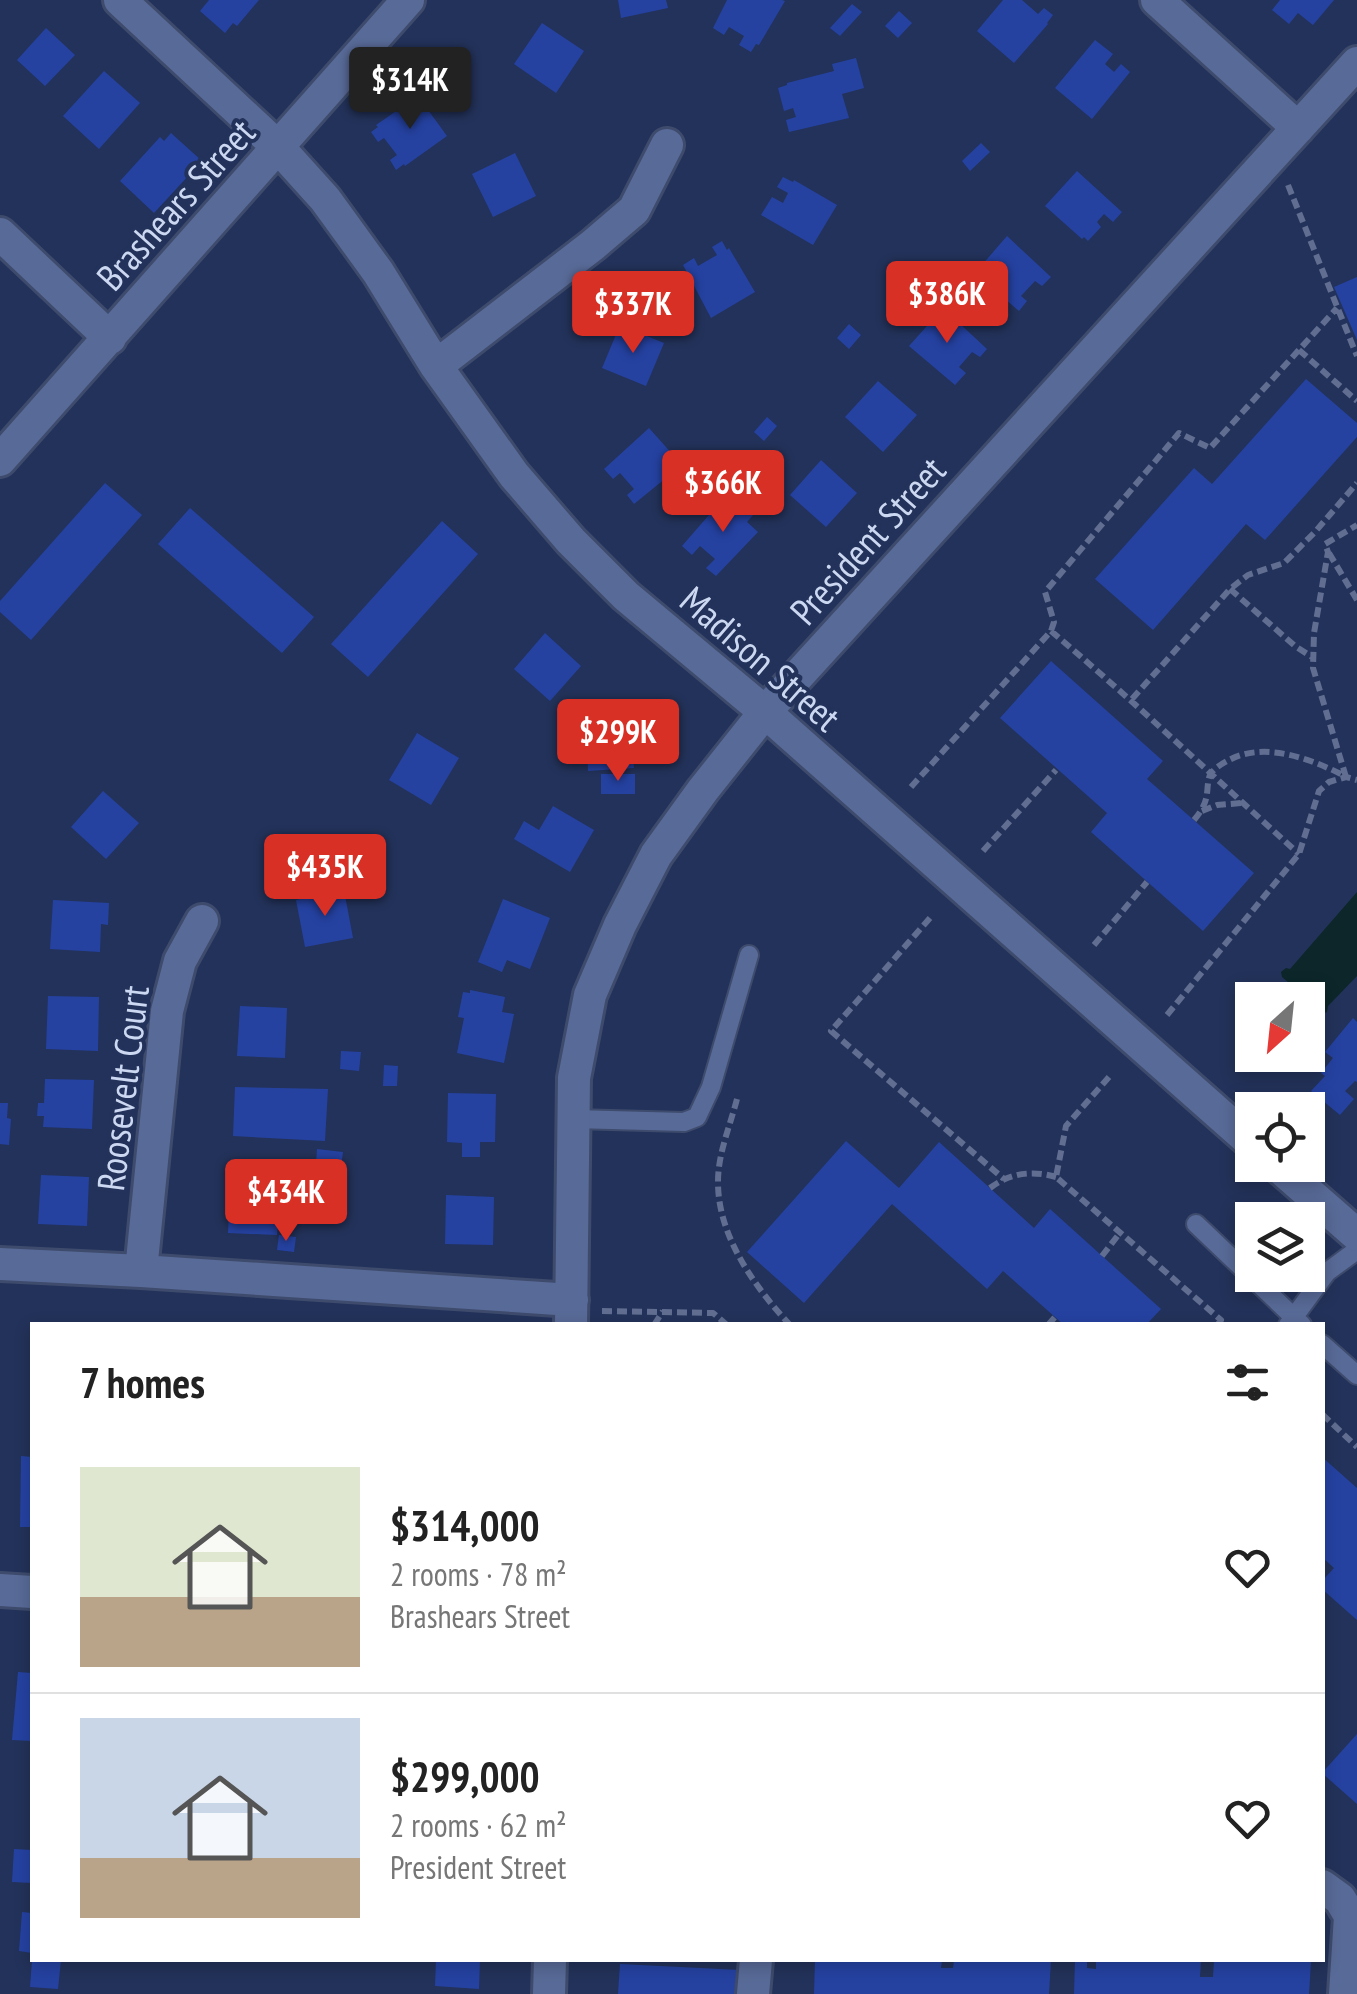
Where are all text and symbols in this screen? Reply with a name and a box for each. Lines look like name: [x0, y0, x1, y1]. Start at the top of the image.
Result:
pin: $314K: [340, 47, 480, 132]
text: $314K: [371, 58, 449, 100]
street label: Brashears Street: [85, 108, 265, 300]
pin: $386K: [877, 261, 1017, 346]
pin: $337K: [563, 271, 703, 356]
text: $386K: [908, 272, 986, 314]
text: $337K: [594, 282, 672, 324]
street label: President Street: [779, 445, 956, 634]
pin: $366K: [653, 450, 793, 535]
text: $366K: [684, 461, 762, 503]
street label: Madison Street: [671, 575, 852, 741]
pin: $299K: [548, 699, 688, 784]
text: $299K: [579, 710, 657, 752]
pin: $435K: [255, 834, 395, 919]
text: $435K: [286, 845, 364, 887]
street label: Roosevelt Court: [85, 982, 159, 1193]
north arrow: [1235, 982, 1325, 1072]
map controls: [1235, 982, 1325, 1292]
button: locate: [1235, 1092, 1325, 1182]
pin: $434K: [216, 1159, 356, 1244]
text: $434K: [247, 1170, 325, 1212]
button: layers: [1235, 1202, 1325, 1292]
text: 7 homes: [80, 1355, 205, 1410]
icon: filters: [1220, 1355, 1275, 1410]
text: $314,000: [390, 1498, 540, 1553]
icon: home: [160, 1507, 280, 1627]
icon: heart: [1220, 1540, 1275, 1595]
text: 2 rooms · 78 m²: [390, 1553, 567, 1595]
text: Brashears Street: [390, 1595, 570, 1637]
text: $299,000: [390, 1749, 540, 1804]
icon: home: [160, 1758, 280, 1878]
icon: heart: [1220, 1791, 1275, 1846]
text: 2 rooms · 62 m²: [390, 1804, 567, 1846]
text: President Street: [390, 1846, 566, 1888]

